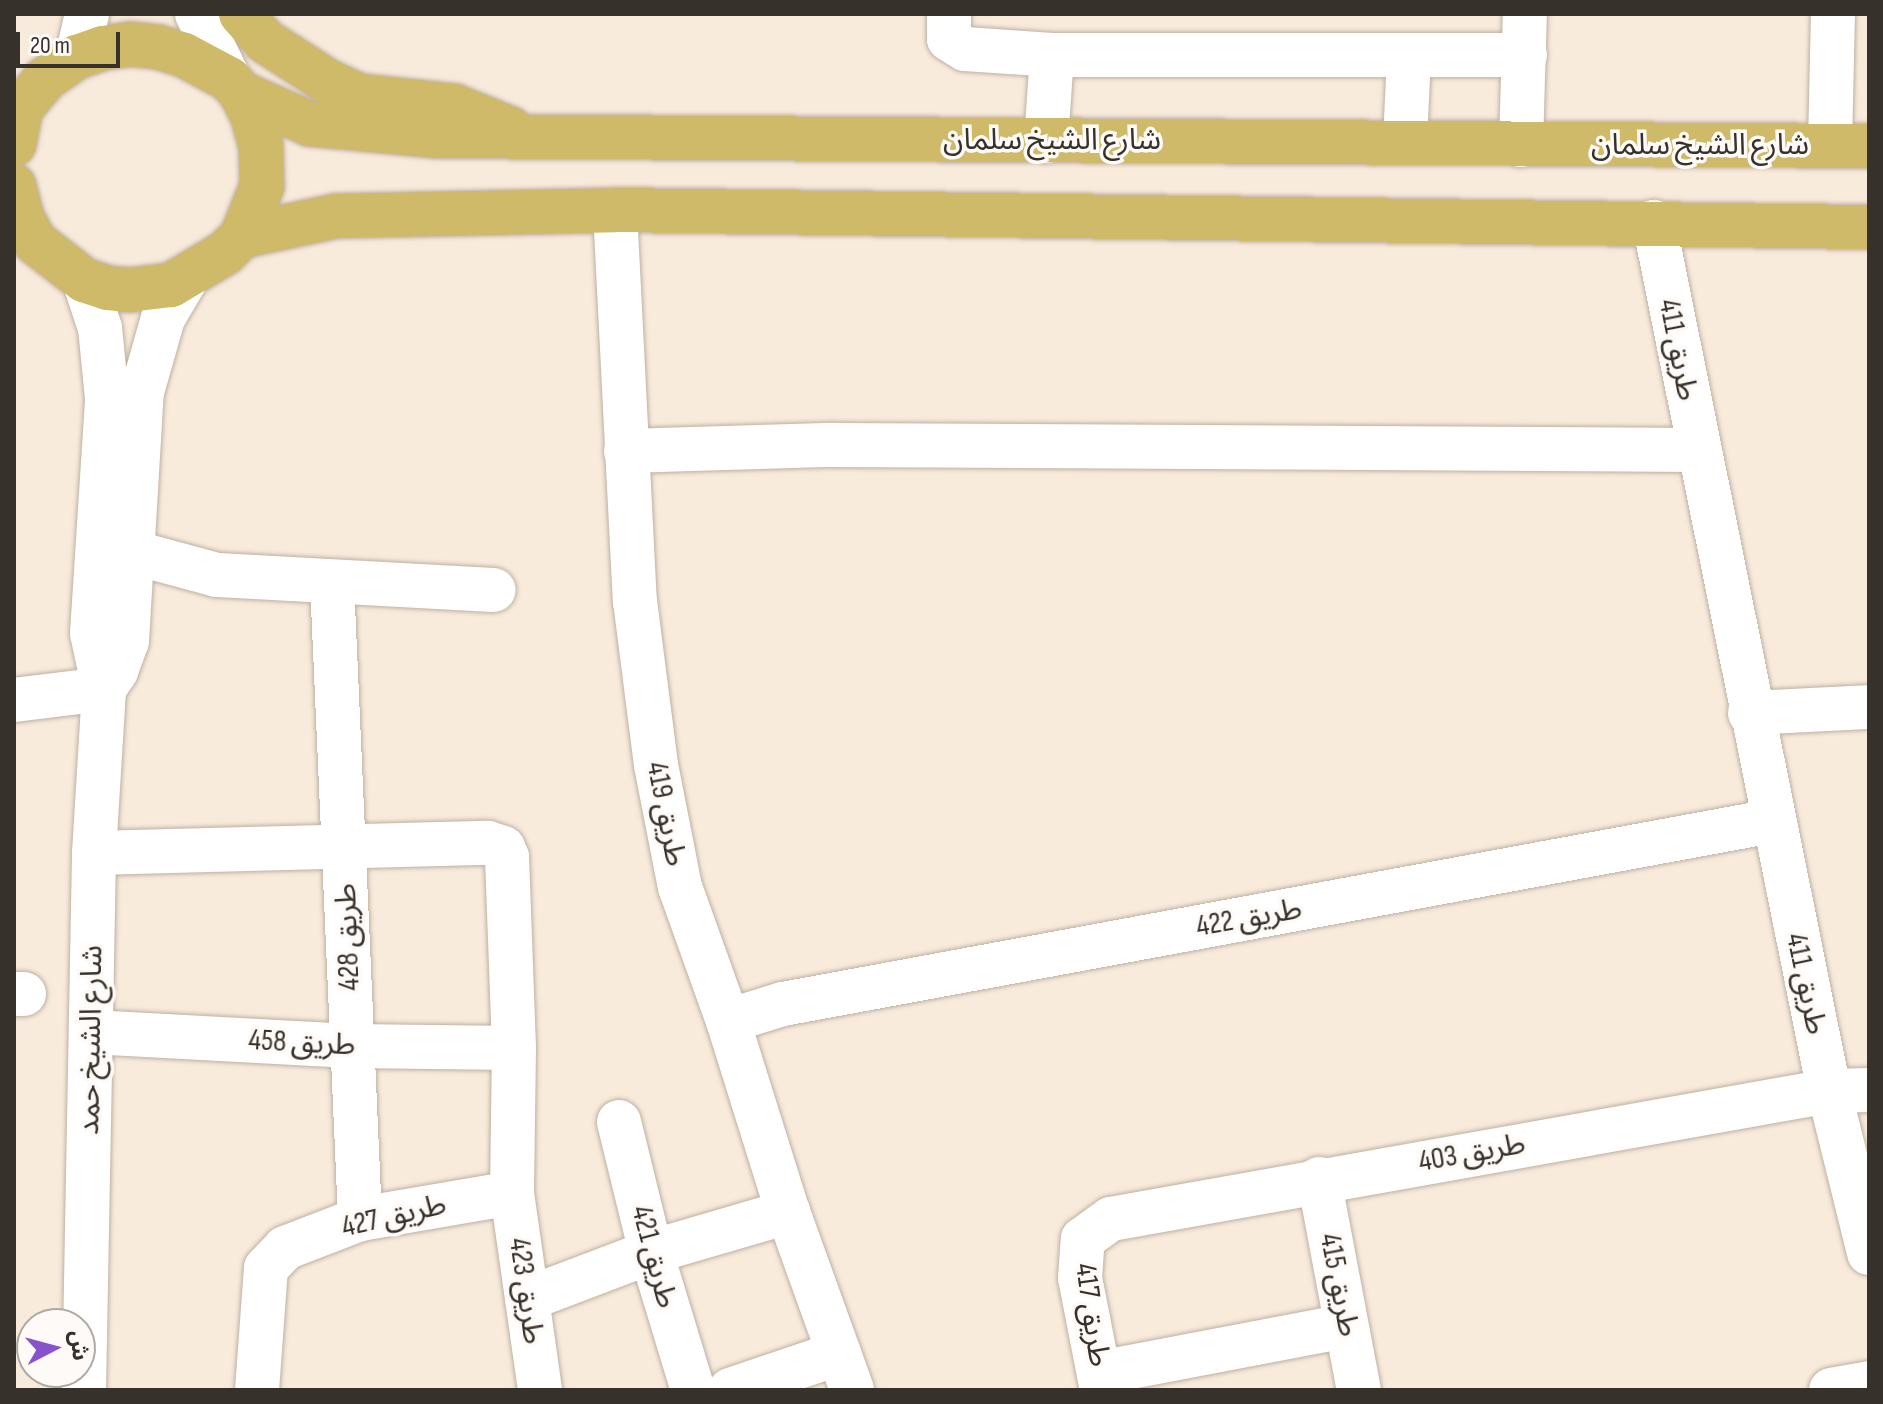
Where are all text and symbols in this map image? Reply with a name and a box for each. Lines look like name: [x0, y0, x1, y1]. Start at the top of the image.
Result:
scale bar: [20, 16, 124, 66]
text: 20 m: [30, 31, 70, 60]
street label: شارع الشيخ سلمان: [943, 122, 1161, 158]
street label: شارع الشيخ سلمان: [1591, 127, 1809, 163]
street label: طريق 411: [1651, 296, 1705, 404]
street label: طريق 419: [638, 759, 694, 869]
street label: طريق 428: [328, 883, 368, 991]
street label: طريق 422: [1193, 891, 1305, 945]
street label: طريق 411: [1778, 930, 1834, 1038]
street label: شارع الشيخ حمد: [71, 945, 111, 1135]
street label: طريق 458: [248, 1022, 356, 1064]
street label: طريق 403: [1416, 1126, 1528, 1180]
street label: طريق 427: [338, 1186, 450, 1246]
street label: طريق 421: [623, 1202, 685, 1312]
street label: طريق 415: [1311, 1230, 1367, 1340]
street label: طريق 423: [501, 1236, 551, 1346]
street label: طريق 417: [1067, 1261, 1117, 1369]
north arrow: [16, 1308, 96, 1388]
text: ش: [63, 1329, 93, 1362]

